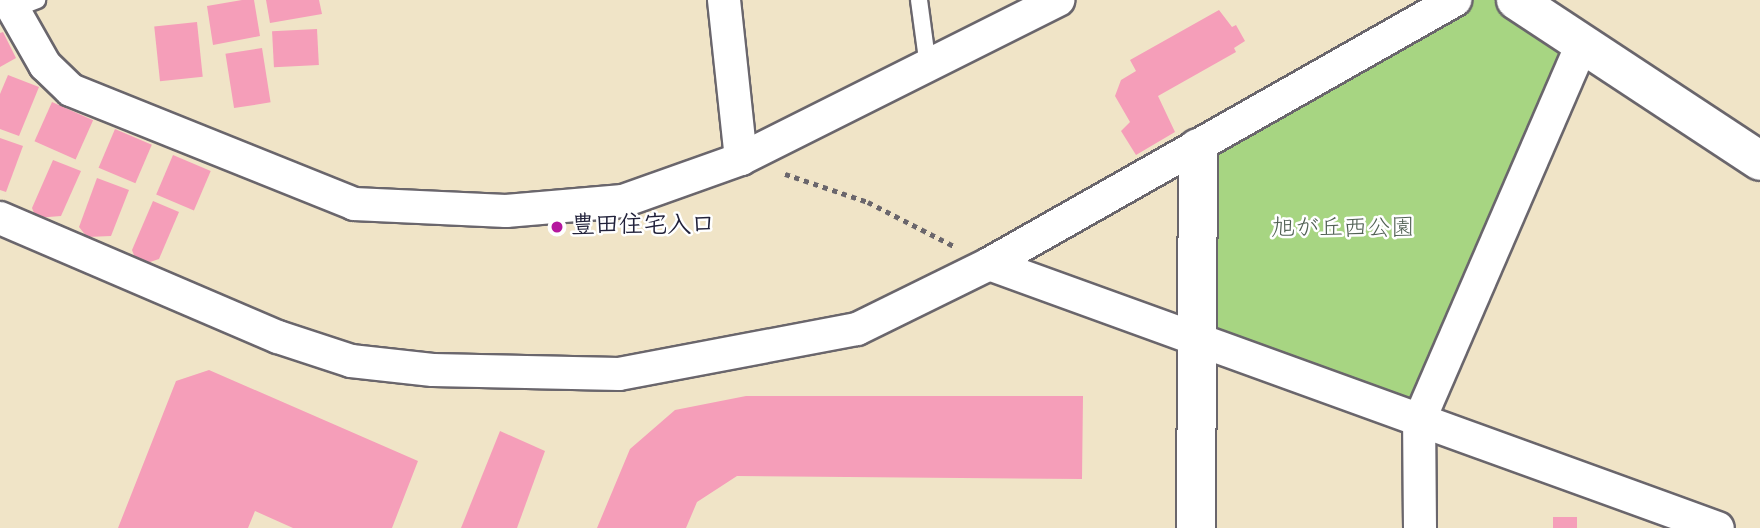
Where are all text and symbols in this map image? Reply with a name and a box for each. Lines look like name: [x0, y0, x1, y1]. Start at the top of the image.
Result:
place label: 豊田住宅入口: [571, 213, 715, 241]
park label: 旭が丘西公園: [1271, 216, 1415, 244]
marker: 豊田住宅入口: [549, 219, 565, 235]

